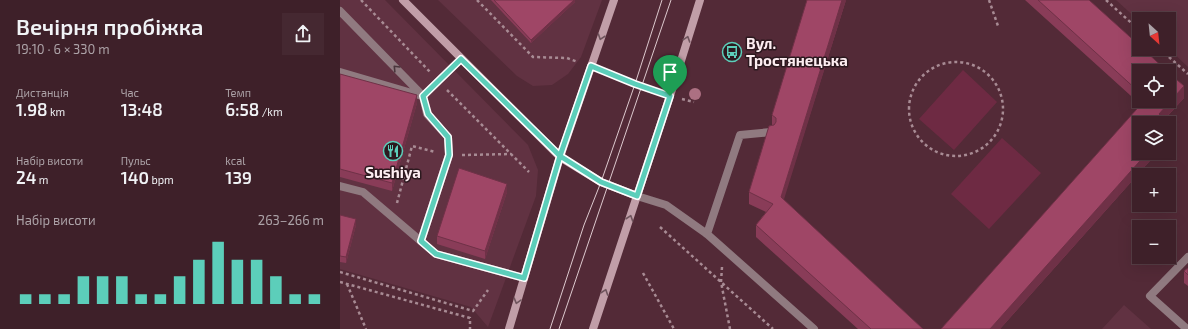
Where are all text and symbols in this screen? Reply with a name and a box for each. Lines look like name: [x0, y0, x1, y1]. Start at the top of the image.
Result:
north arrow: [1132, 12, 1176, 56]
map controls: [1132, 12, 1176, 264]
text: Вечірня пробіжка: [16, 13, 203, 39]
button: share: [282, 13, 324, 55]
one-way arrow: [598, 33, 606, 40]
place label: Вул. Тростянецька: [746, 34, 848, 69]
one-way arrow: [683, 35, 691, 42]
text: 19:10 · 6 × 330 m: [16, 41, 110, 57]
bus stop icon: Вул. Тростянецька: [721, 41, 743, 63]
pin: [653, 55, 687, 96]
icon: arrive: [659, 61, 681, 83]
button: locate: [1132, 64, 1176, 108]
one-way arrow: [393, 65, 401, 73]
text: Дистанція: [16, 86, 69, 99]
text: Час: [121, 86, 139, 99]
text: Темп: [225, 86, 251, 99]
text: 1.98: [16, 99, 48, 119]
text: 13:48: [121, 99, 163, 119]
text: 6:58: [225, 99, 259, 119]
text: km: [48, 105, 65, 118]
text: /km: [259, 105, 283, 118]
button: layers: [1132, 116, 1176, 160]
restaurant icon: Sushiya: [382, 140, 404, 162]
text: Набір висоти: [16, 154, 83, 167]
text: Пульс: [121, 154, 151, 167]
text: kcal: [225, 154, 245, 167]
place label: Sushiya: [365, 163, 421, 182]
text: 24: [16, 167, 36, 187]
text: 140: [121, 167, 149, 187]
text: 139: [225, 167, 252, 187]
button: +: [1132, 168, 1176, 212]
text: m: [36, 173, 49, 186]
text: bpm: [149, 173, 174, 186]
text: Набір висоти: [16, 212, 96, 228]
text: 263–266 m: [258, 212, 324, 228]
one-way arrow: [625, 215, 633, 222]
button: −: [1132, 220, 1176, 264]
one-way arrow: [600, 289, 609, 296]
one-way arrow: [513, 298, 522, 305]

